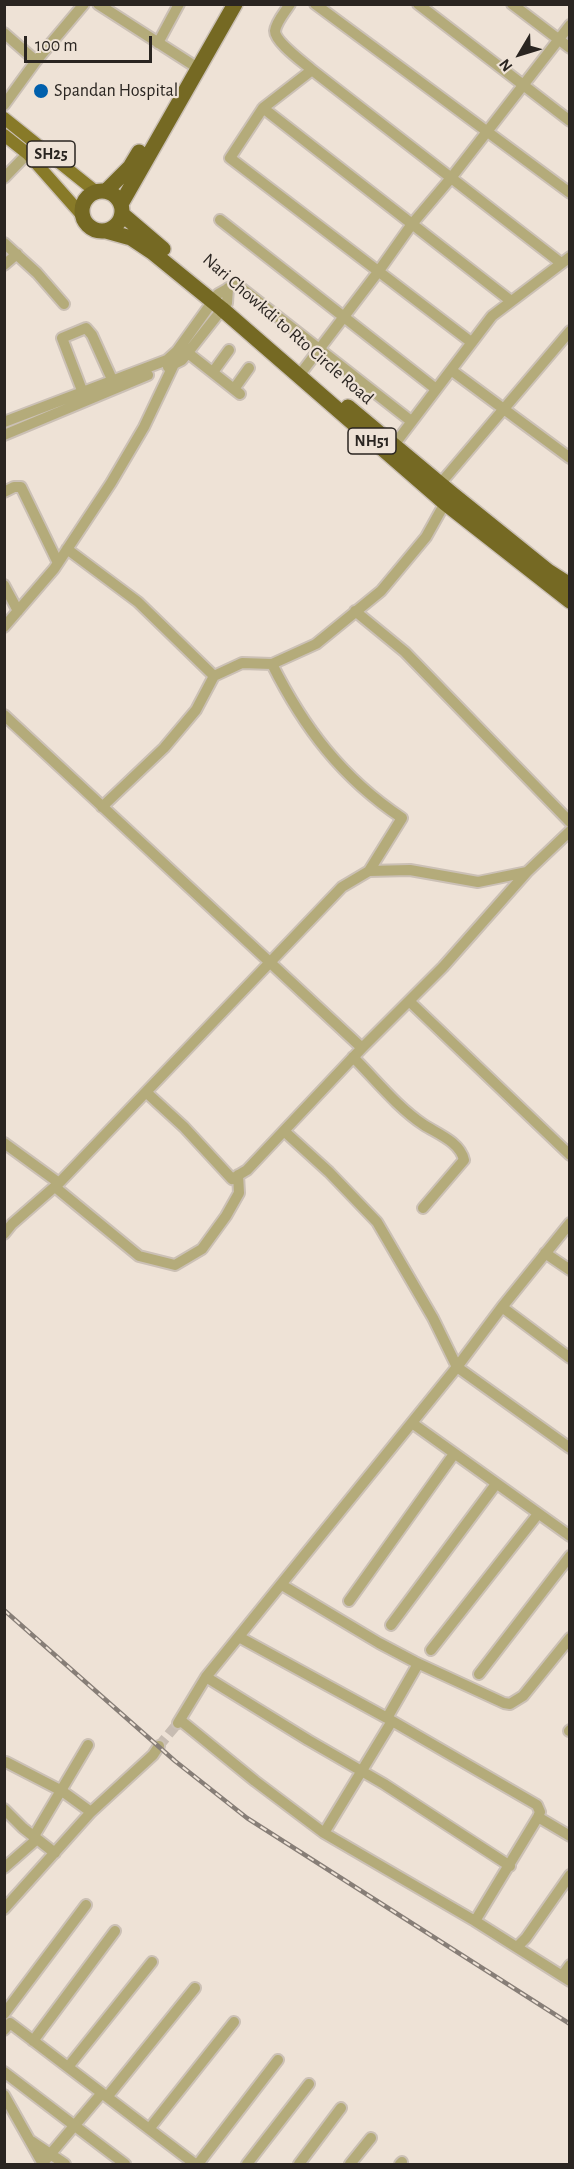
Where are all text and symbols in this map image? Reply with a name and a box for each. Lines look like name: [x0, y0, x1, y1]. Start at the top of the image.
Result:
scale bar: [27, 24, 154, 62]
north arrow: [490, 24, 550, 84]
text: 100 m: [35, 37, 78, 55]
text: N: [496, 56, 516, 74]
place label: Spandan Hospital: [54, 80, 178, 102]
marker: Spandan Hospital: [32, 82, 50, 100]
road number: SH25: [27, 141, 75, 167]
street label: Nari Chowkdi to Rto Circle Road: [198, 249, 378, 409]
road number: NH51: [348, 428, 396, 454]

